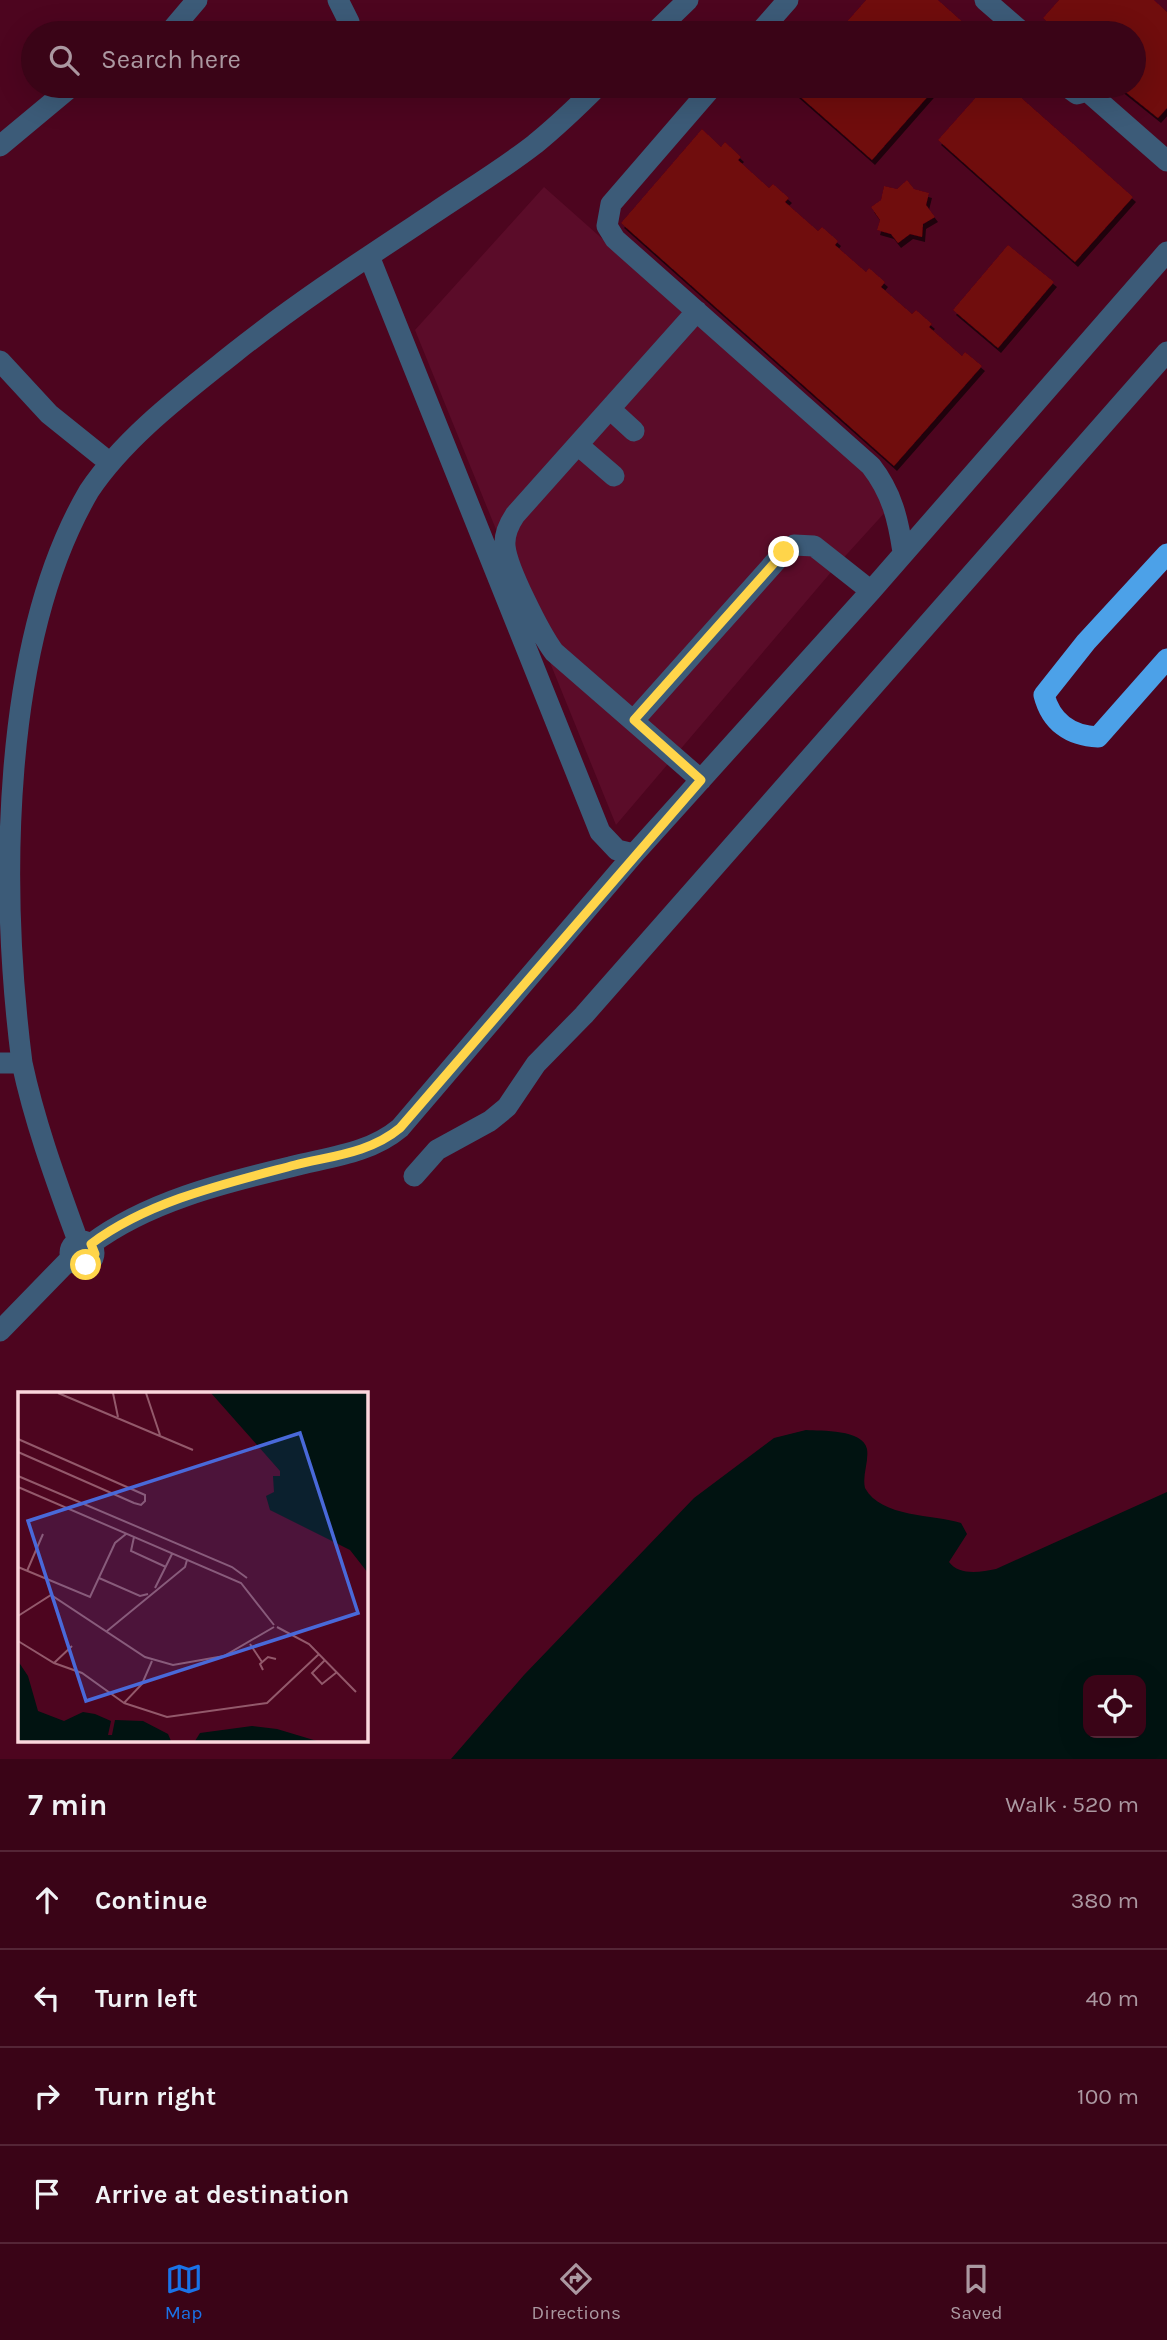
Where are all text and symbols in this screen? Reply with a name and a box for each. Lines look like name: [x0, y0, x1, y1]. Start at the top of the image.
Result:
search box: [21, 21, 1146, 98]
icon: search: [45, 41, 83, 79]
text: Search here: [101, 44, 241, 75]
route end: [768, 536, 799, 567]
route start: [70, 1249, 101, 1280]
inset map: [18, 1392, 368, 1742]
map controls: [1083, 1675, 1146, 1738]
button: locate: [1083, 1675, 1146, 1738]
text: 7 min: [28, 1787, 108, 1823]
text: Walk · 520 m: [1005, 1791, 1139, 1818]
icon: ahead: [28, 1881, 66, 1919]
text: Continue: [95, 1885, 207, 1916]
text: 380 m: [1071, 1887, 1139, 1914]
icon: left: [28, 1979, 66, 2017]
text: Turn left: [95, 1983, 197, 2014]
text: 40 m: [1086, 1985, 1139, 2012]
icon: right: [28, 2077, 66, 2115]
text: Turn right: [95, 2081, 216, 2112]
text: 100 m: [1077, 2083, 1139, 2110]
icon: arrive: [28, 2175, 66, 2213]
text: Arrive at destination: [95, 2179, 349, 2210]
tab: Map: [165, 2260, 203, 2324]
tab: Directions: [532, 2260, 621, 2324]
tab: Saved: [950, 2260, 1002, 2324]

